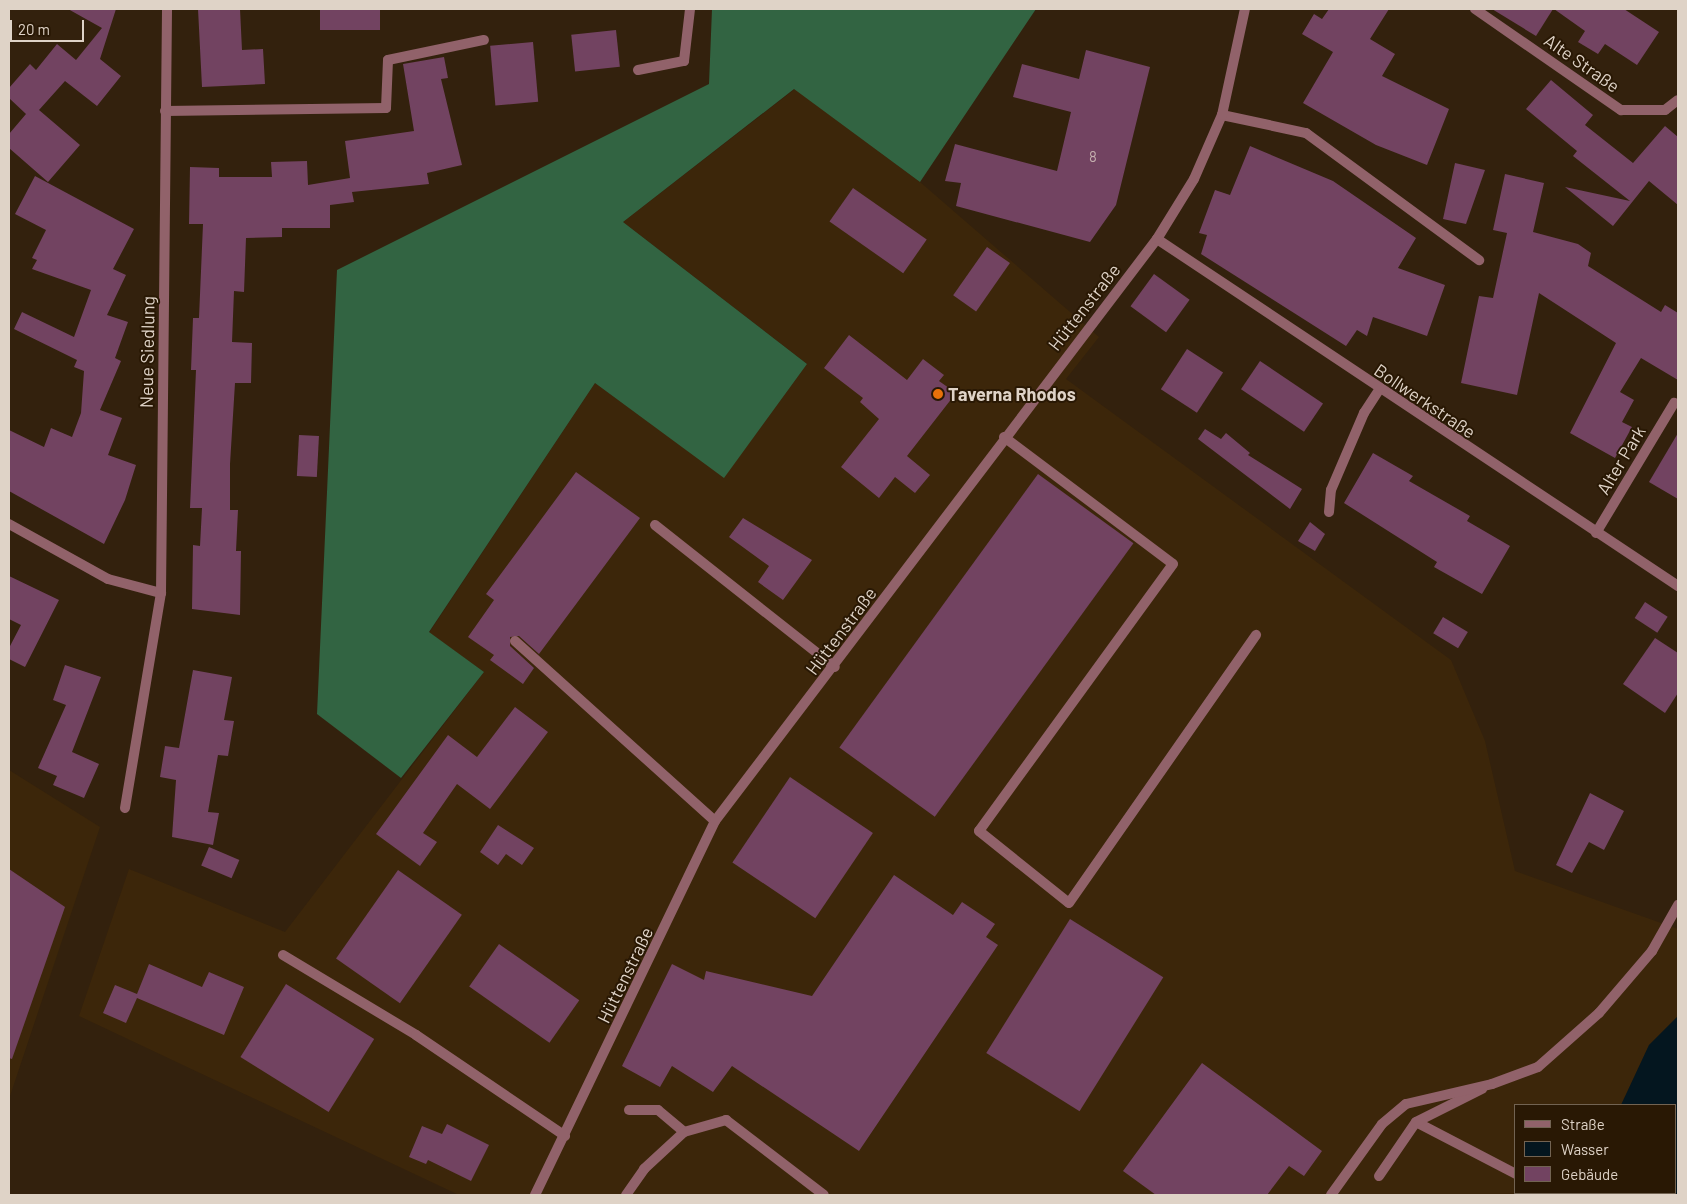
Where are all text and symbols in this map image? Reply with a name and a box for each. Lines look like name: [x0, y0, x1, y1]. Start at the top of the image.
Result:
scale bar: [12, 10, 86, 42]
text: 20 m: [18, 20, 50, 38]
street label: Alte Straße: [1540, 29, 1624, 97]
house number: 8: [1089, 148, 1097, 166]
street label: Hüttenstraße: [1043, 259, 1125, 355]
street label: Neue Siedlung: [135, 296, 159, 408]
street label: Bollwerkstraße: [1370, 359, 1480, 443]
place label: Taverna Rhodos: [948, 383, 1076, 405]
marker: Taverna Rhodos: [932, 388, 944, 400]
street label: Alter Park: [1592, 422, 1650, 498]
street label: Hüttenstraße: [801, 583, 881, 679]
street label: Hüttenstraße: [592, 923, 658, 1027]
legend: [1514, 1104, 1677, 1194]
text: Straße: [1561, 1115, 1605, 1133]
text: Wasser: [1561, 1140, 1609, 1158]
text: Gebäude: [1561, 1165, 1618, 1183]

